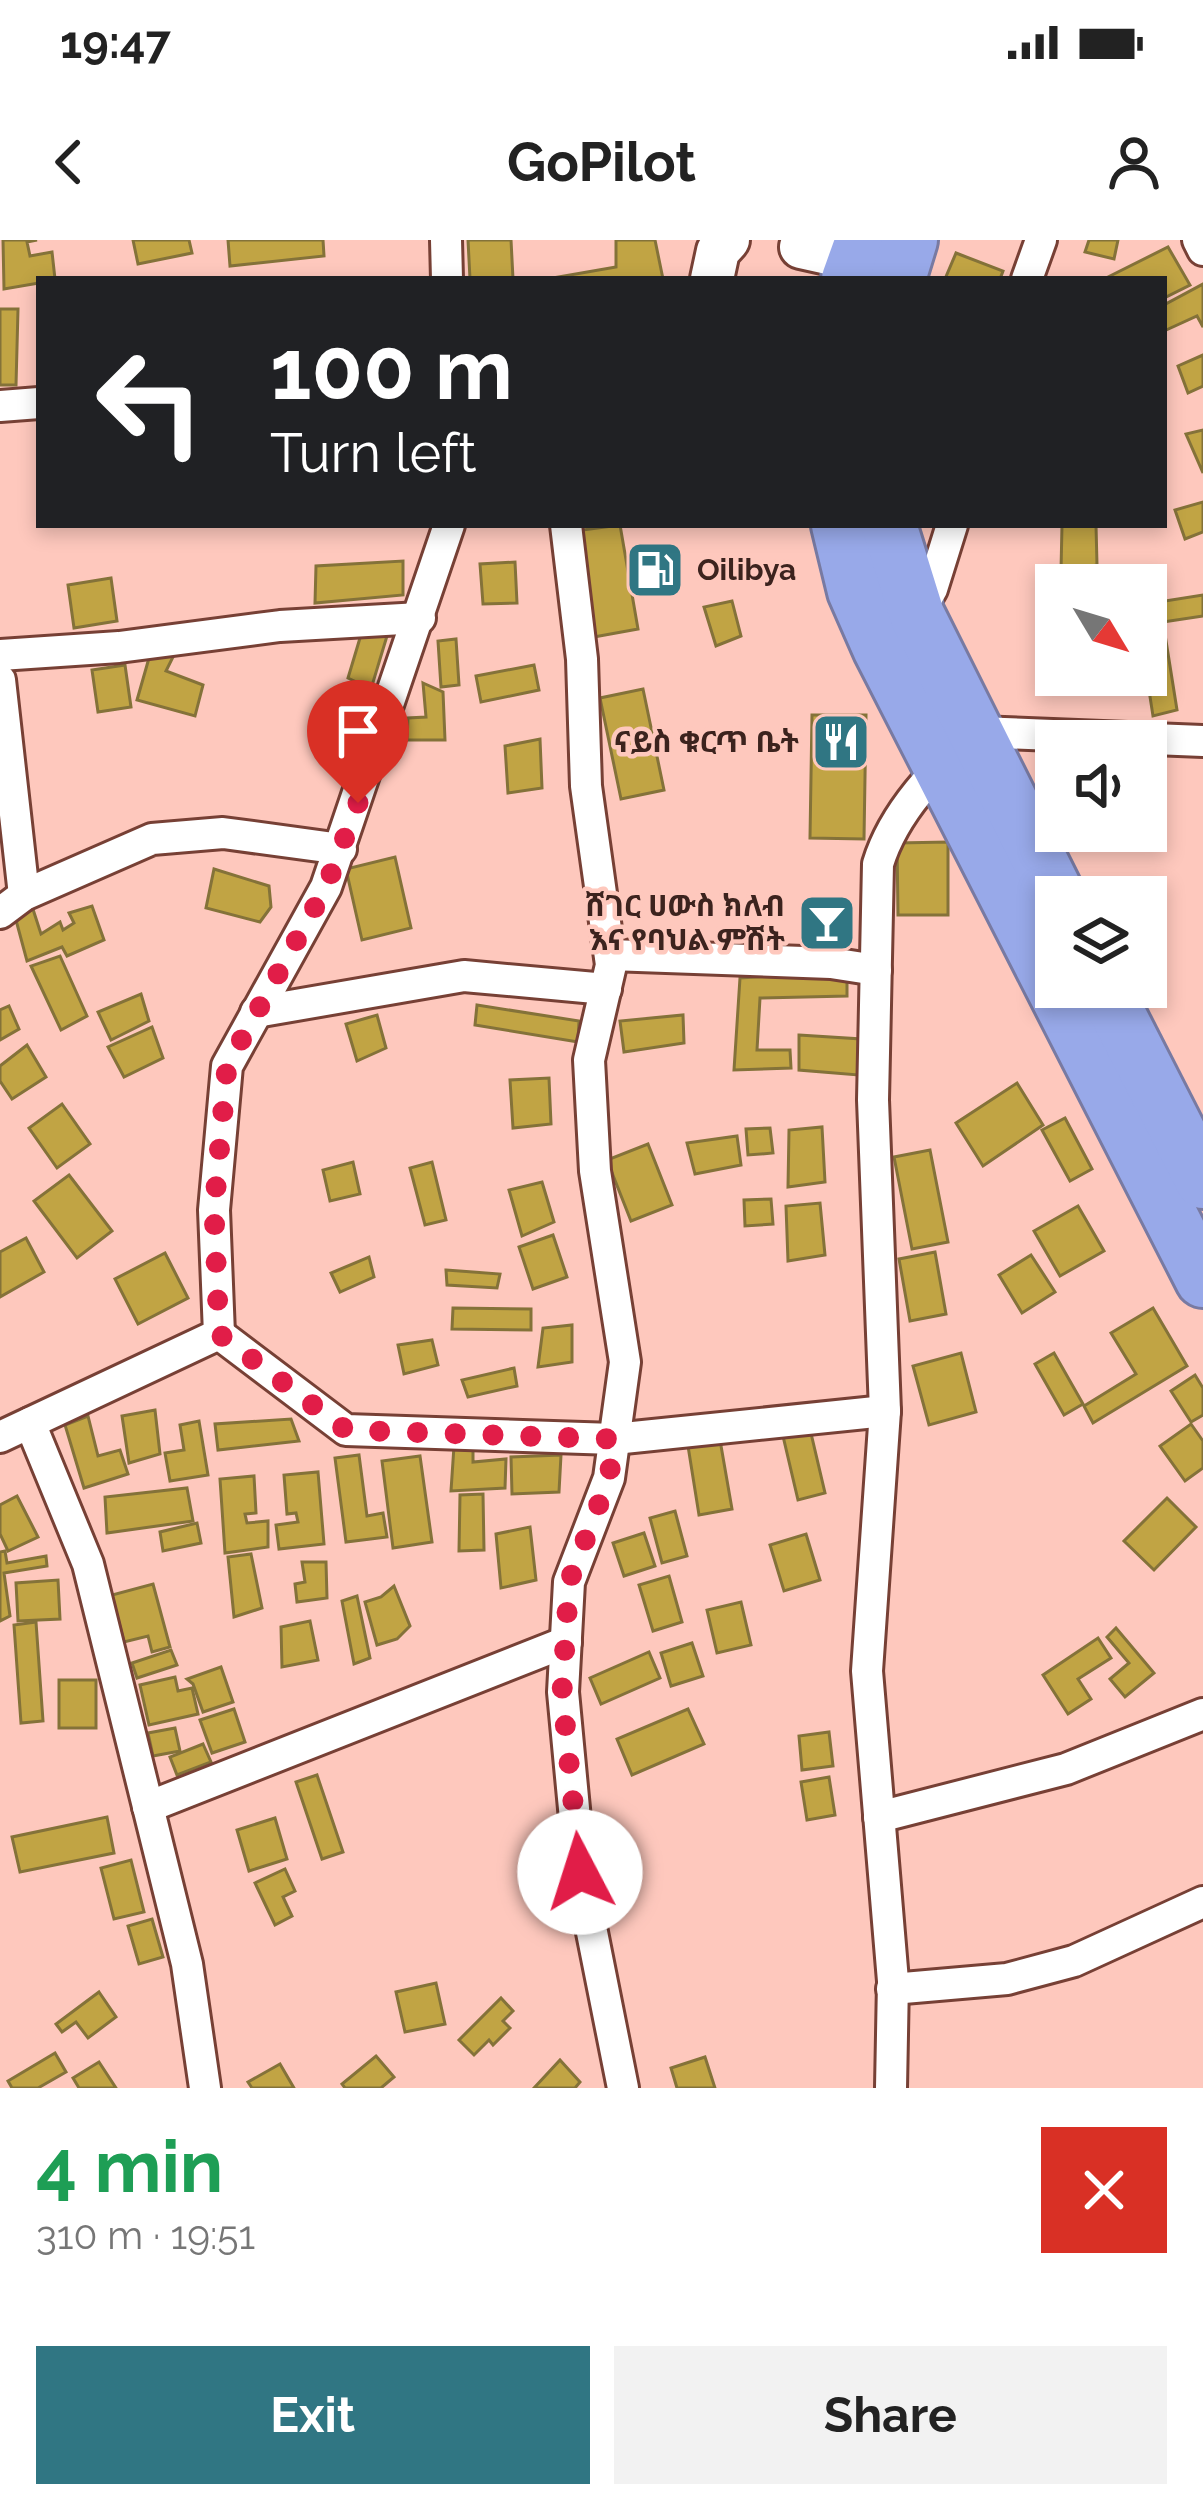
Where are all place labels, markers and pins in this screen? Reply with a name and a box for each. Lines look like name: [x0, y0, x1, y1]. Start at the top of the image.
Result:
fuel station icon: Oilibya: [624, 539, 686, 601]
place label: Oilibya: [697, 552, 796, 587]
pin: [307, 680, 409, 803]
restaurant icon: ናይስ ቁርጥ ቤት: [810, 711, 872, 773]
place label: ናይስ ቁርጥ ቤት: [614, 724, 800, 759]
place label: ሸገር ሀውስ ክለብ እና የባህል ምሽት: [585, 888, 786, 957]
bar icon: ሸገር ሀውስ ክለብ እና የባህል ምሽት: [796, 892, 858, 954]

